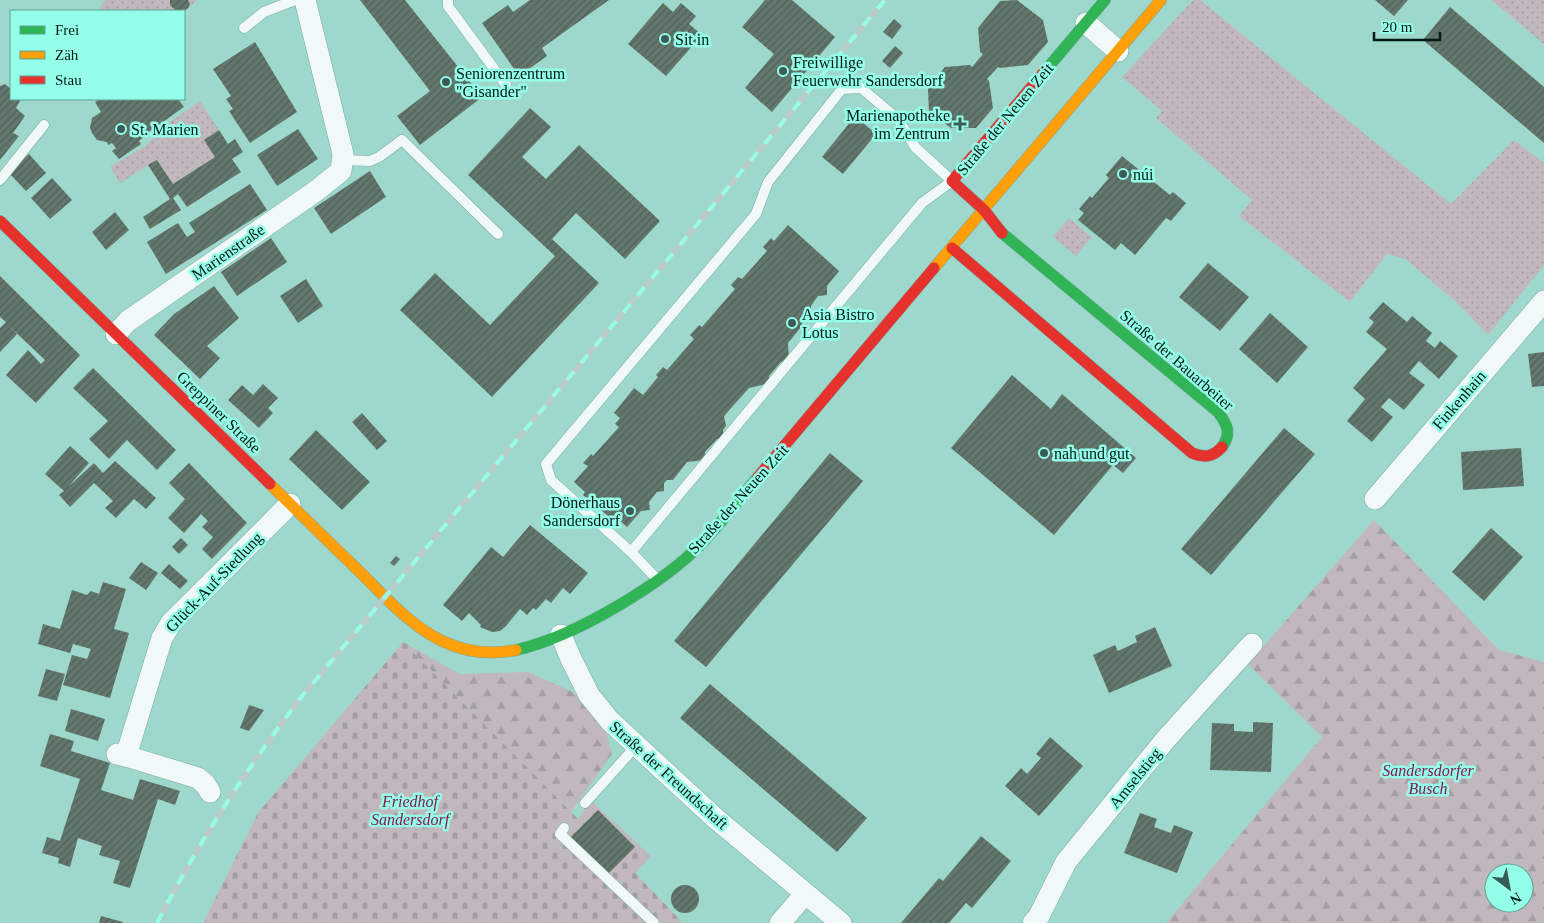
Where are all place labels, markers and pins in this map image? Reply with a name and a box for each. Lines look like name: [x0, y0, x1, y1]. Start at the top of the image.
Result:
place label: Sit in: [675, 31, 709, 48]
marker: Sit in: [659, 33, 671, 45]
place label: Freiwillige Feuerwehr Sandersdorf: [793, 54, 943, 89]
place label: Seniorenzentrum "Gisander": [456, 65, 566, 100]
marker: Freiwillige Feuerwehr Sandersdorf: [777, 65, 789, 77]
marker: Seniorenzentrum "Gisander": [440, 76, 452, 88]
place label: Marienapotheke im Zentrum: [846, 107, 951, 142]
marker: Marienapotheke im Zentrum: [954, 118, 966, 130]
place label: St. Marien: [131, 121, 199, 138]
marker: St. Marien: [115, 123, 127, 135]
place label: núi: [1133, 166, 1154, 183]
marker: núi: [1117, 168, 1129, 180]
place label: Asia Bistro Lotus: [802, 306, 874, 341]
marker: Asia Bistro Lotus: [786, 317, 798, 329]
place label: nah und gut: [1054, 445, 1130, 463]
marker: nah und gut: [1038, 447, 1050, 459]
place label: Dönerhaus Sandersdorf: [543, 494, 621, 529]
marker: Dönerhaus Sandersdorf: [624, 505, 636, 517]

